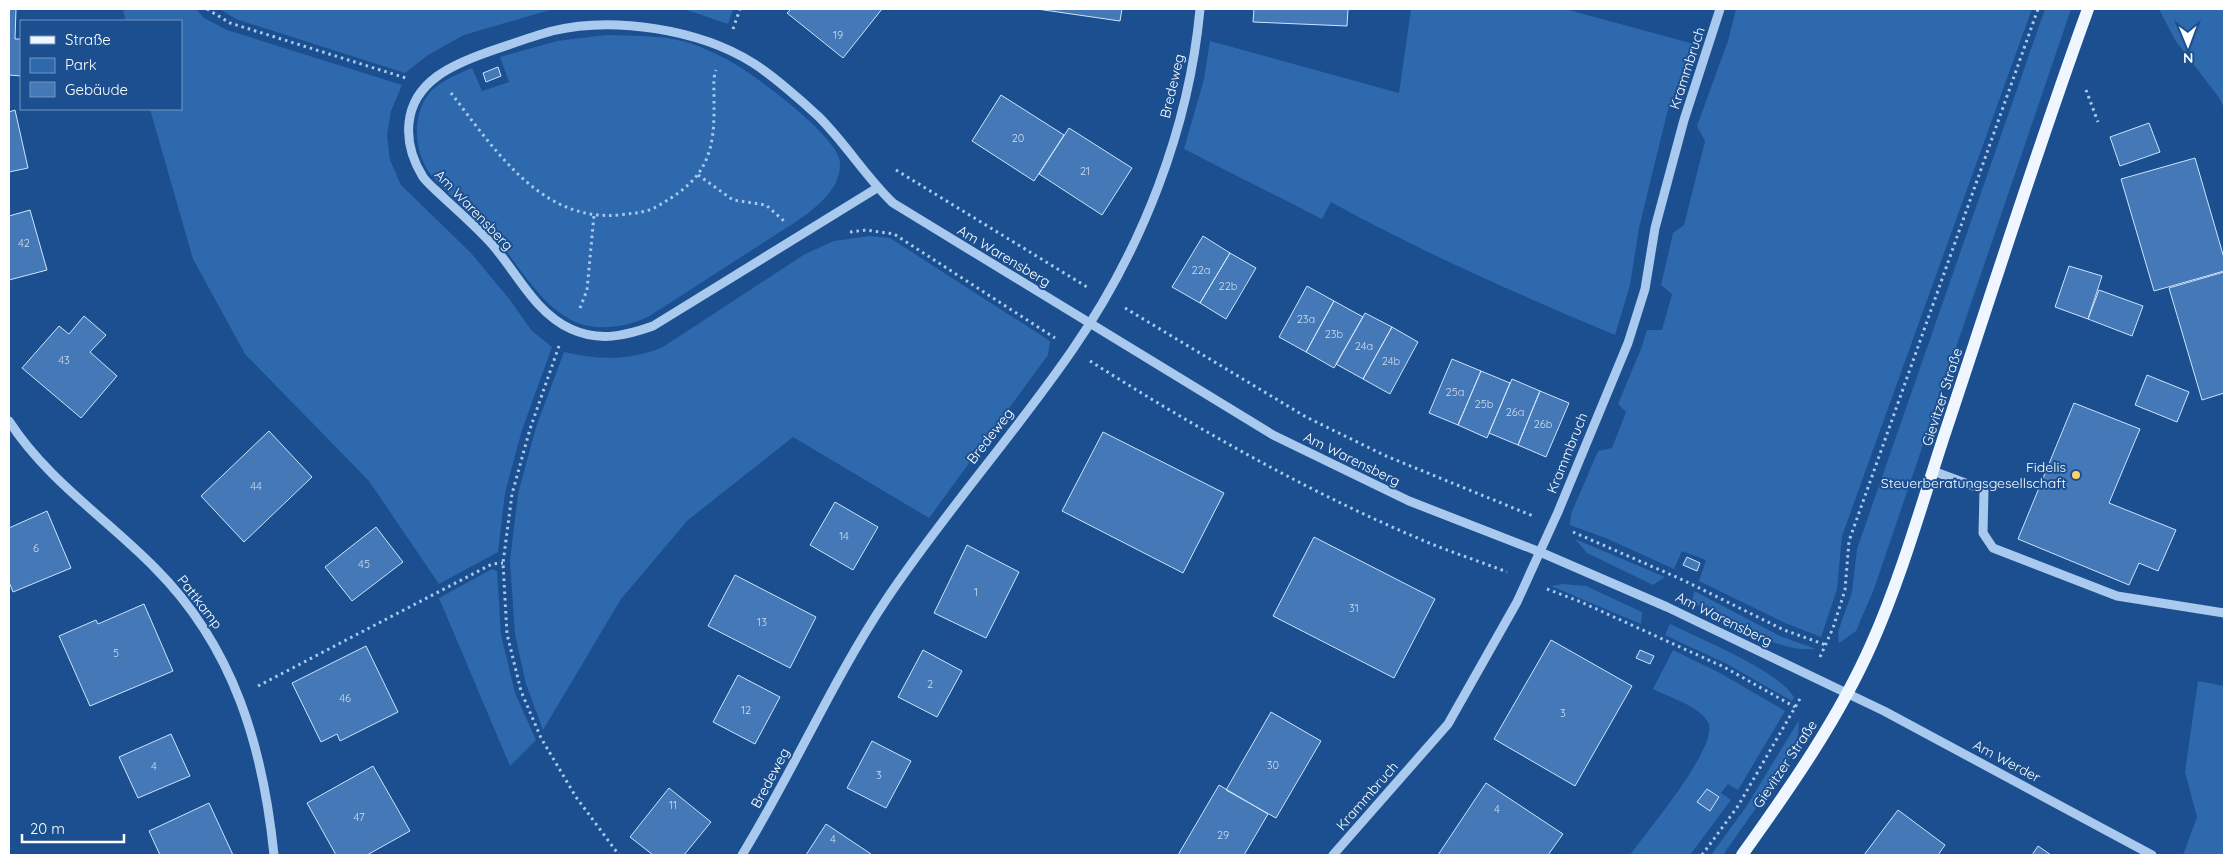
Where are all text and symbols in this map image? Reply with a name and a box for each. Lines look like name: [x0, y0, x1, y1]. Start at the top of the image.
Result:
legend: [20, 20, 182, 110]
north arrow: [2163, 20, 2213, 70]
street label: Krammbruch: [1665, 25, 1709, 111]
house number: 19: [833, 28, 843, 42]
text: Straße: [65, 30, 111, 49]
text: N: [2183, 49, 2194, 67]
street label: Bredeweg: [1156, 52, 1188, 120]
text: Park: [65, 55, 97, 74]
text: Gebäude: [65, 80, 128, 99]
house number: 20: [1012, 131, 1024, 145]
house number: 21: [1080, 164, 1090, 178]
street label: Am Warensberg: [431, 166, 517, 254]
street label: Am Warensberg: [954, 221, 1054, 291]
house number: 42: [18, 236, 30, 250]
house number: 22a: [1192, 263, 1210, 277]
house number: 22b: [1219, 279, 1238, 293]
house number: 23a: [1297, 312, 1315, 326]
house number: 23b: [1325, 327, 1344, 341]
house number: 24a: [1355, 339, 1373, 353]
street label: Gievitzer Straße: [1918, 346, 1966, 448]
house number: 43: [58, 353, 70, 367]
house number: 24b: [1382, 354, 1401, 368]
house number: 25a: [1446, 385, 1464, 399]
house number: 25b: [1475, 397, 1494, 411]
street label: Bredeweg: [963, 405, 1017, 467]
house number: 26a: [1506, 405, 1524, 419]
street label: Krammbruch: [1543, 410, 1591, 496]
house number: 26b: [1534, 417, 1553, 431]
street label: Am Warensberg: [1301, 428, 1403, 490]
place label: Fidelis Steuerberatungsgesellschaft: [1881, 458, 2066, 492]
marker: Fidelis Steuerberatungsgesellschaft: [2070, 469, 2082, 481]
house number: 44: [250, 479, 262, 493]
house number: 14: [839, 529, 849, 543]
house number: 6: [33, 541, 39, 555]
house number: 45: [358, 557, 370, 571]
street label: Pattkamp: [173, 571, 227, 633]
house number: 1: [974, 585, 978, 599]
street label: Am Warensberg: [1673, 588, 1775, 650]
house number: 31: [1349, 601, 1359, 615]
house number: 13: [757, 615, 767, 629]
house number: 5: [113, 646, 119, 660]
house number: 2: [927, 677, 933, 691]
house number: 46: [339, 691, 351, 705]
house number: 12: [741, 703, 751, 717]
house number: 3: [1560, 706, 1566, 720]
street label: Gievitzer Straße: [1749, 717, 1821, 811]
street label: Am Werder: [1970, 736, 2044, 787]
street label: Bredeweg: [747, 745, 793, 811]
house number: 30: [1267, 758, 1279, 772]
street label: Krammbruch: [1332, 758, 1402, 834]
house number: 4: [151, 759, 157, 773]
house number: 3: [876, 768, 882, 782]
house number: 11: [669, 798, 677, 812]
house number: 4: [1494, 802, 1500, 816]
house number: 47: [353, 810, 365, 824]
scale bar: [22, 812, 125, 844]
text: 20 m: [30, 819, 65, 838]
house number: 29: [1217, 828, 1229, 842]
house number: 4: [830, 832, 836, 846]

